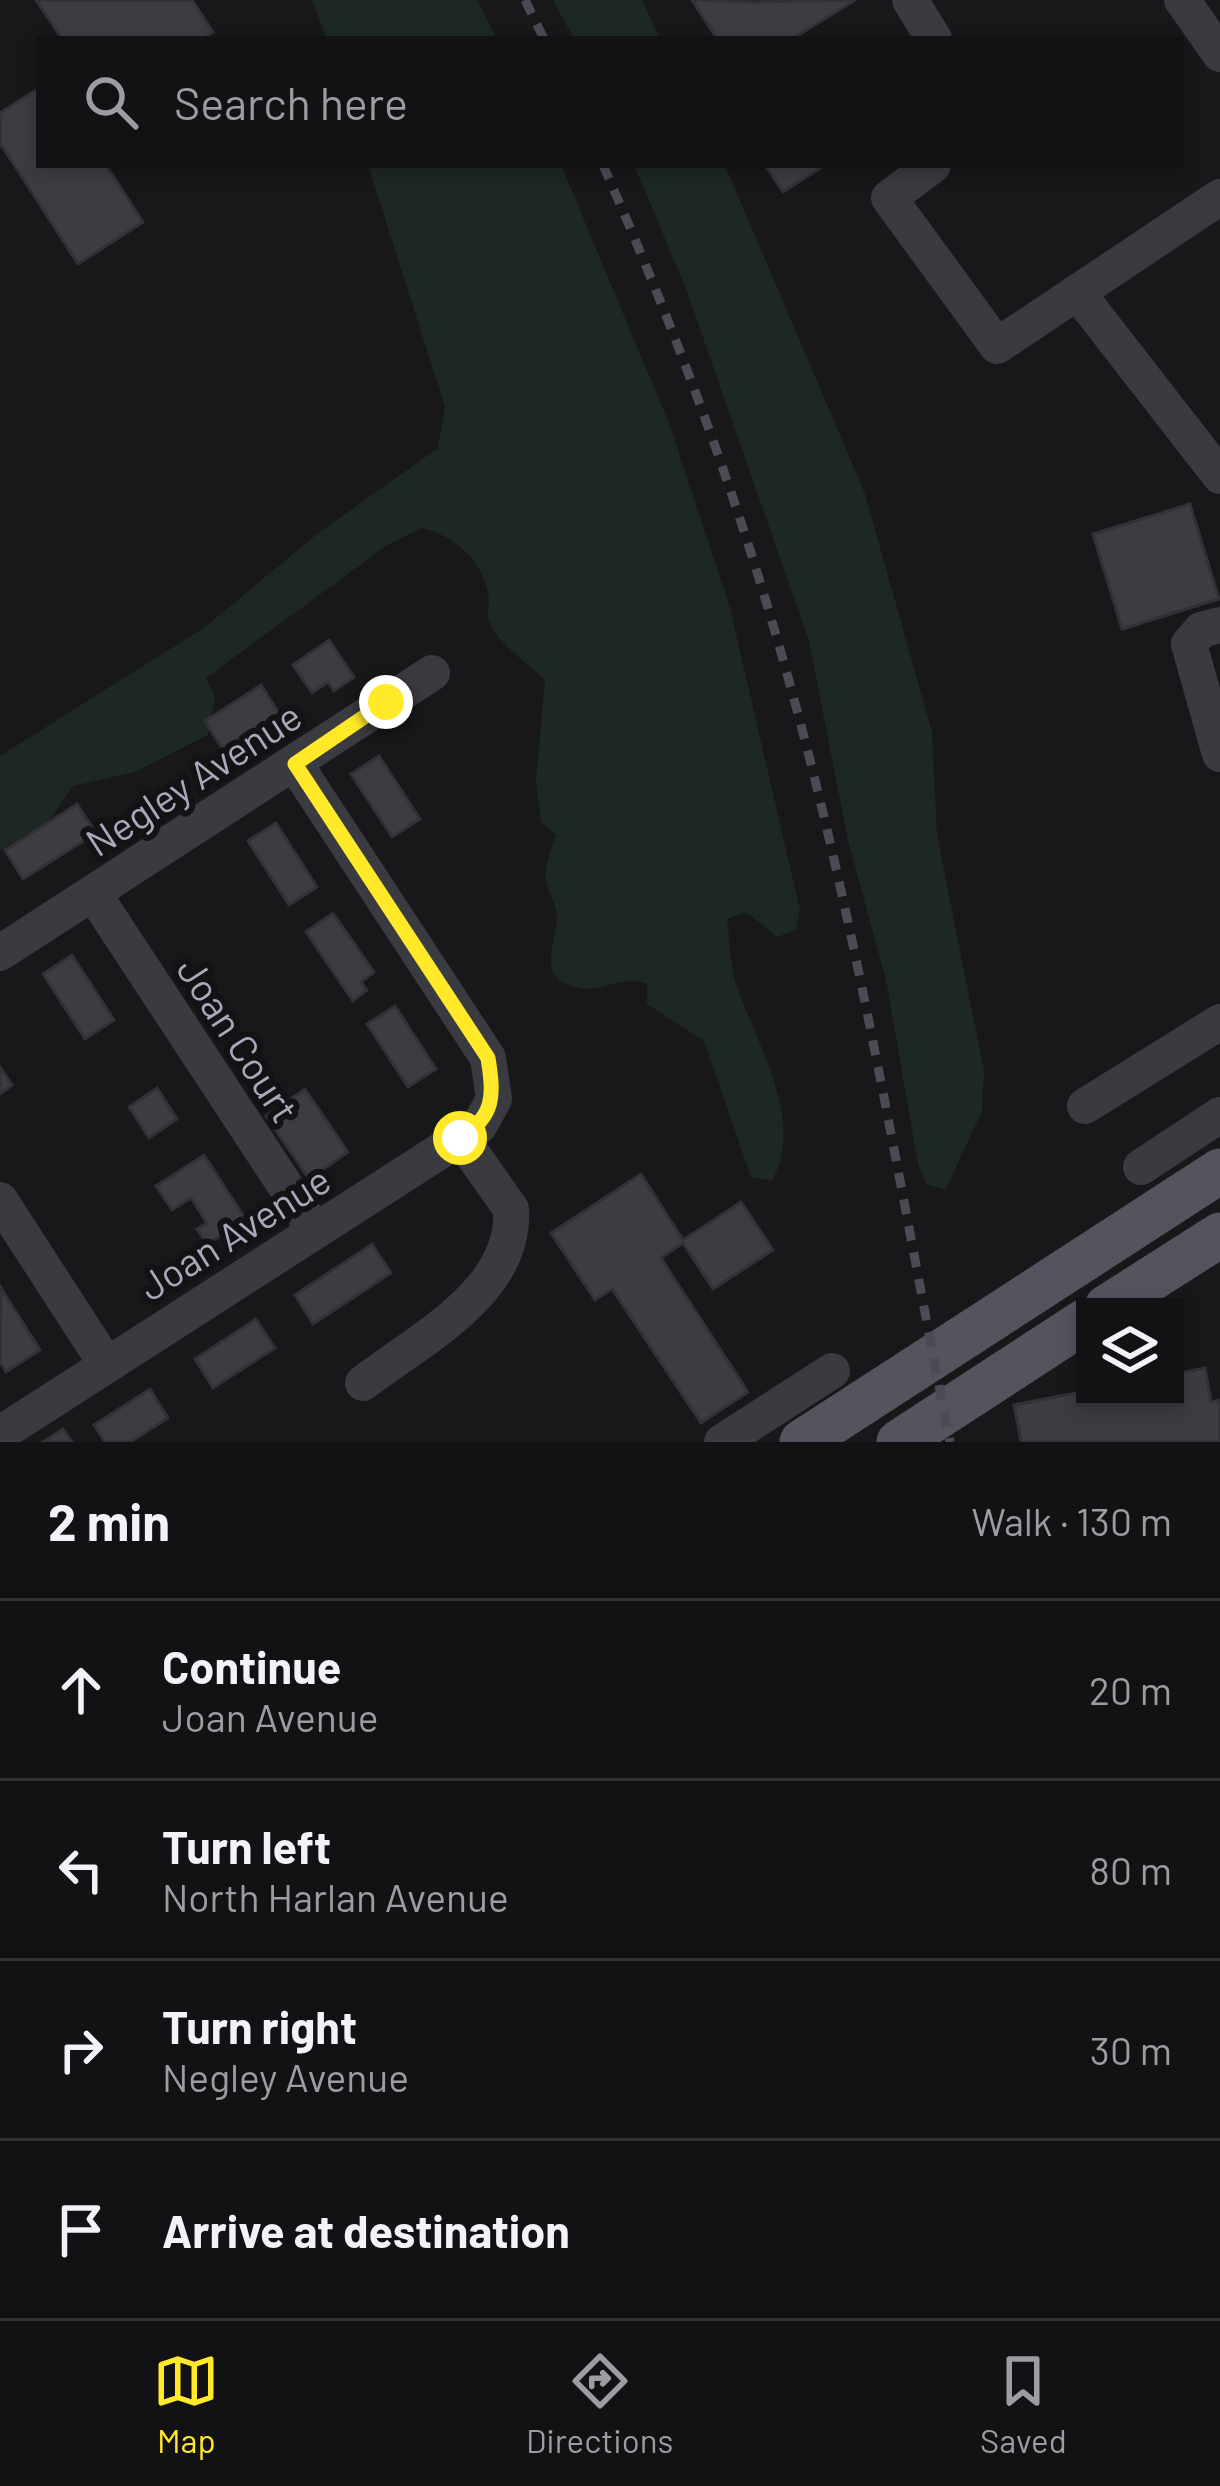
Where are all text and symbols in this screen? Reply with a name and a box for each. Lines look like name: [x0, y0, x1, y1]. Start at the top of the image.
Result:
search box: [36, 36, 1184, 168]
icon: search: [78, 69, 144, 135]
text: Search here: [174, 75, 408, 129]
route end: [359, 675, 413, 729]
street label: Negley Avenue: [77, 691, 309, 865]
street label: Joan Court: [168, 948, 310, 1130]
route start: [433, 1111, 487, 1165]
street label: Joan Avenue: [130, 1155, 338, 1309]
map controls: [1076, 1298, 1184, 1406]
button: layers: [1076, 1298, 1184, 1406]
text: 2 min: [48, 1490, 170, 1551]
text: Walk · 130 m: [972, 1497, 1172, 1544]
text: Continue: [162, 1639, 341, 1693]
icon: ahead: [48, 1657, 114, 1723]
text: 20 m: [1089, 1666, 1172, 1713]
text: Joan Avenue: [162, 1693, 378, 1740]
text: Turn left: [162, 1819, 331, 1873]
icon: left: [48, 1837, 114, 1903]
text: 80 m: [1090, 1846, 1172, 1893]
text: North Harlan Avenue: [162, 1873, 509, 1920]
text: Turn right: [162, 1999, 357, 2053]
icon: right: [48, 2017, 114, 2083]
text: 30 m: [1090, 2026, 1172, 2073]
text: Negley Avenue: [162, 2053, 409, 2100]
icon: arrive: [48, 2197, 114, 2263]
text: Arrive at destination: [162, 2203, 570, 2257]
tab: Map: [153, 2348, 219, 2460]
tab: Directions: [526, 2348, 673, 2460]
tab: Saved: [980, 2348, 1067, 2460]

